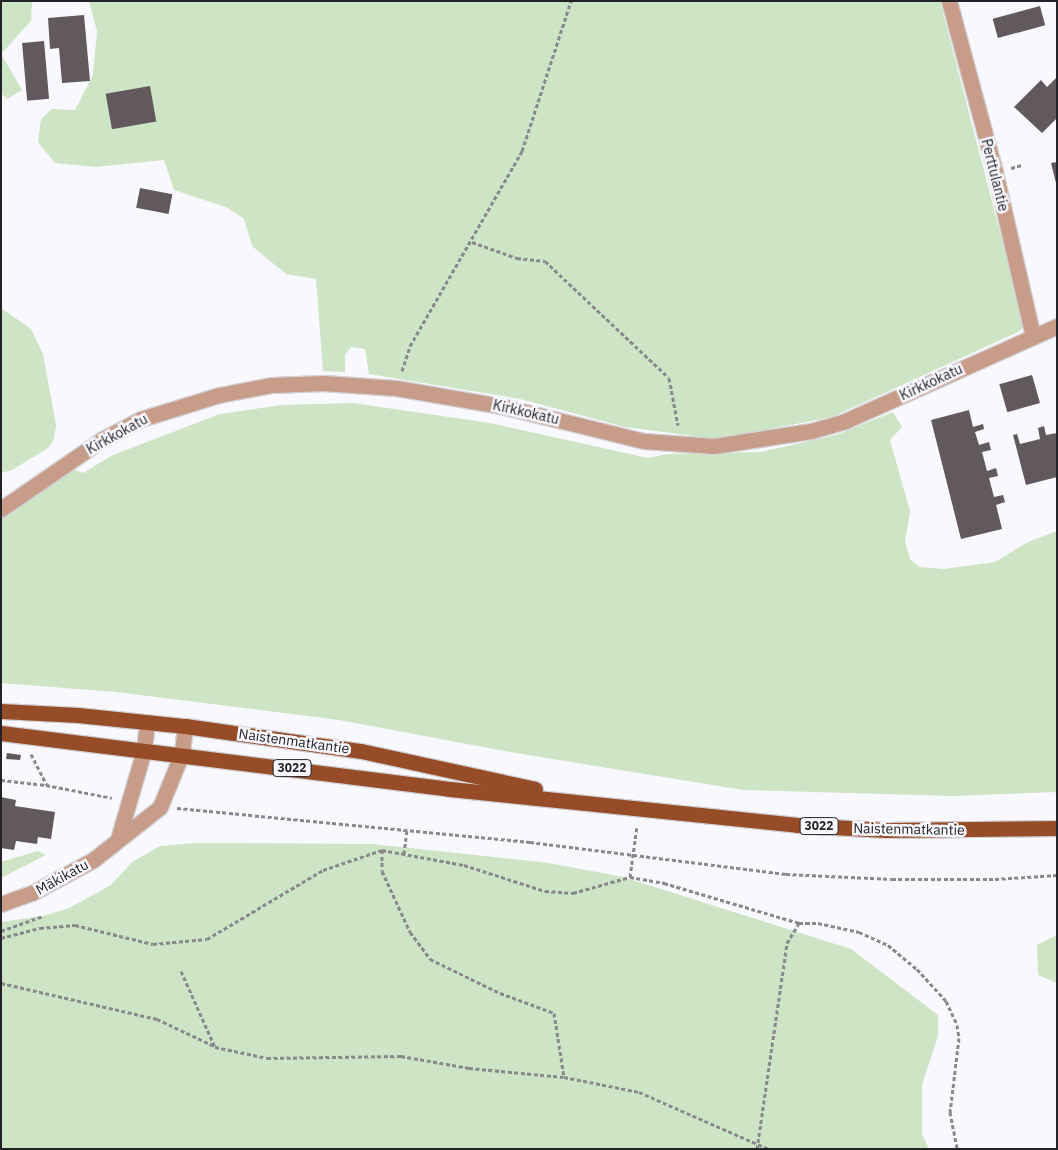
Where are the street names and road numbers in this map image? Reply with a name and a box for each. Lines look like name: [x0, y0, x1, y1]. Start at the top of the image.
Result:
street label: Perttulantie: [978, 137, 1012, 213]
street label: Kirkkokatu: [897, 360, 965, 404]
street label: Kirkkokatu: [491, 396, 561, 428]
street label: Kirkkokatu: [83, 410, 151, 458]
street label: Naistenmatkantie: [238, 725, 350, 757]
road number: 3022: [272, 758, 312, 778]
road number: 3022: [799, 816, 839, 836]
street label: Naistenmatkantie: [853, 820, 965, 838]
street label: Mäkikatu: [33, 856, 91, 898]

